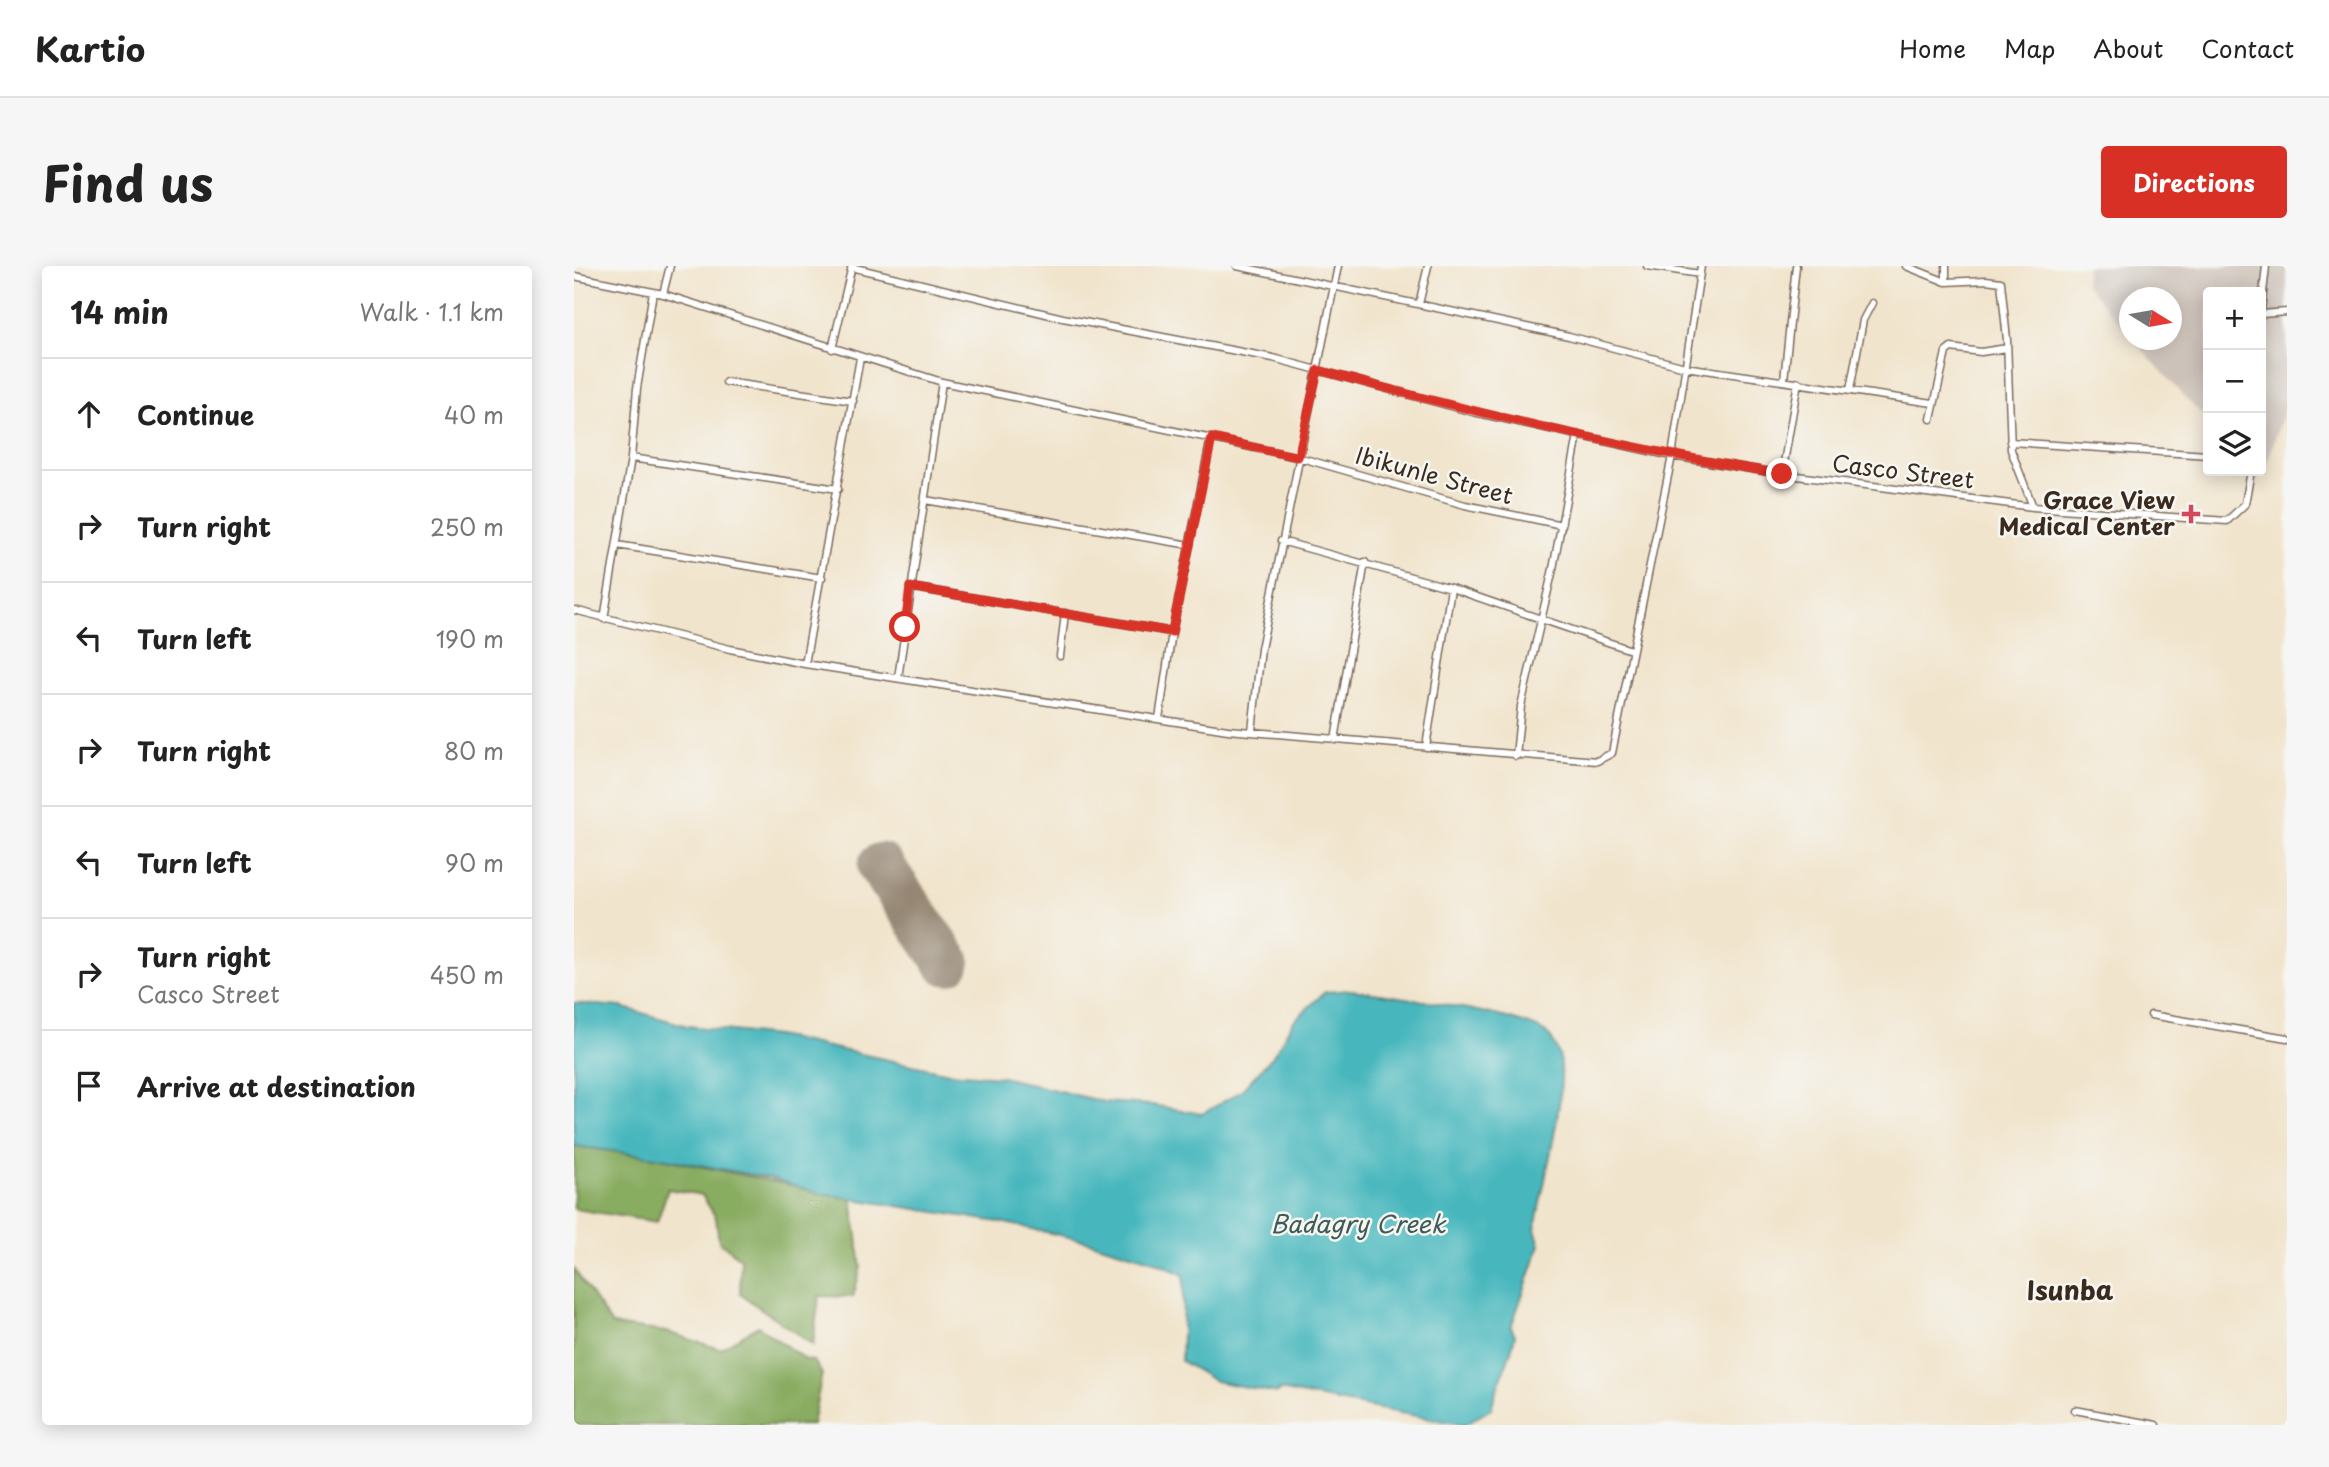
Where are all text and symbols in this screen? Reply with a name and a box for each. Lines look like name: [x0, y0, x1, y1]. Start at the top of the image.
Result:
text: Kartio: [35, 23, 145, 73]
text: Home: [1899, 30, 1966, 66]
text: Map: [2004, 30, 2055, 66]
text: About: [2093, 30, 2163, 66]
text: Contact: [2201, 30, 2294, 66]
text: Find us: [42, 145, 213, 219]
button: Directions: [2101, 146, 2287, 218]
north arrow: [2119, 287, 2182, 350]
map controls: [2203, 287, 2266, 476]
button: +: [2203, 287, 2266, 350]
text: 14 min: [70, 289, 169, 334]
text: Walk · 1.1 km: [360, 294, 504, 329]
button: −: [2203, 350, 2266, 413]
icon: ahead: [70, 395, 108, 433]
text: Continue: [137, 395, 254, 434]
text: 40 m: [444, 397, 504, 432]
button: layers: [2203, 413, 2266, 476]
street label: Ibikunle Street: [1352, 437, 1517, 512]
street label: Casco Street: [1830, 444, 1976, 497]
route end: [1766, 458, 1797, 489]
place label: Grace View Medical Center: [1999, 482, 2176, 543]
marker: Grace View Medical Center: [2181, 504, 2201, 524]
icon: right: [70, 507, 108, 545]
text: Turn right: [137, 507, 271, 546]
text: 250 m: [430, 509, 504, 544]
route start: [889, 611, 920, 642]
icon: left: [70, 619, 108, 657]
text: Turn left: [137, 619, 252, 658]
text: 190 m: [436, 621, 504, 656]
icon: right: [70, 731, 108, 769]
text: Turn right: [137, 731, 271, 770]
text: 80 m: [444, 733, 504, 768]
icon: left: [70, 843, 108, 881]
text: Turn left: [137, 843, 252, 882]
text: 90 m: [445, 845, 504, 880]
text: Turn right: [137, 937, 271, 976]
icon: right: [70, 955, 108, 993]
text: 450 m: [430, 957, 504, 992]
text: Casco Street: [137, 976, 280, 1011]
icon: arrive: [70, 1067, 108, 1105]
text: Arrive at destination: [137, 1067, 416, 1106]
water label: Badagry Creek: [1270, 1205, 1447, 1241]
district label: Isunba: [2027, 1270, 2114, 1309]

